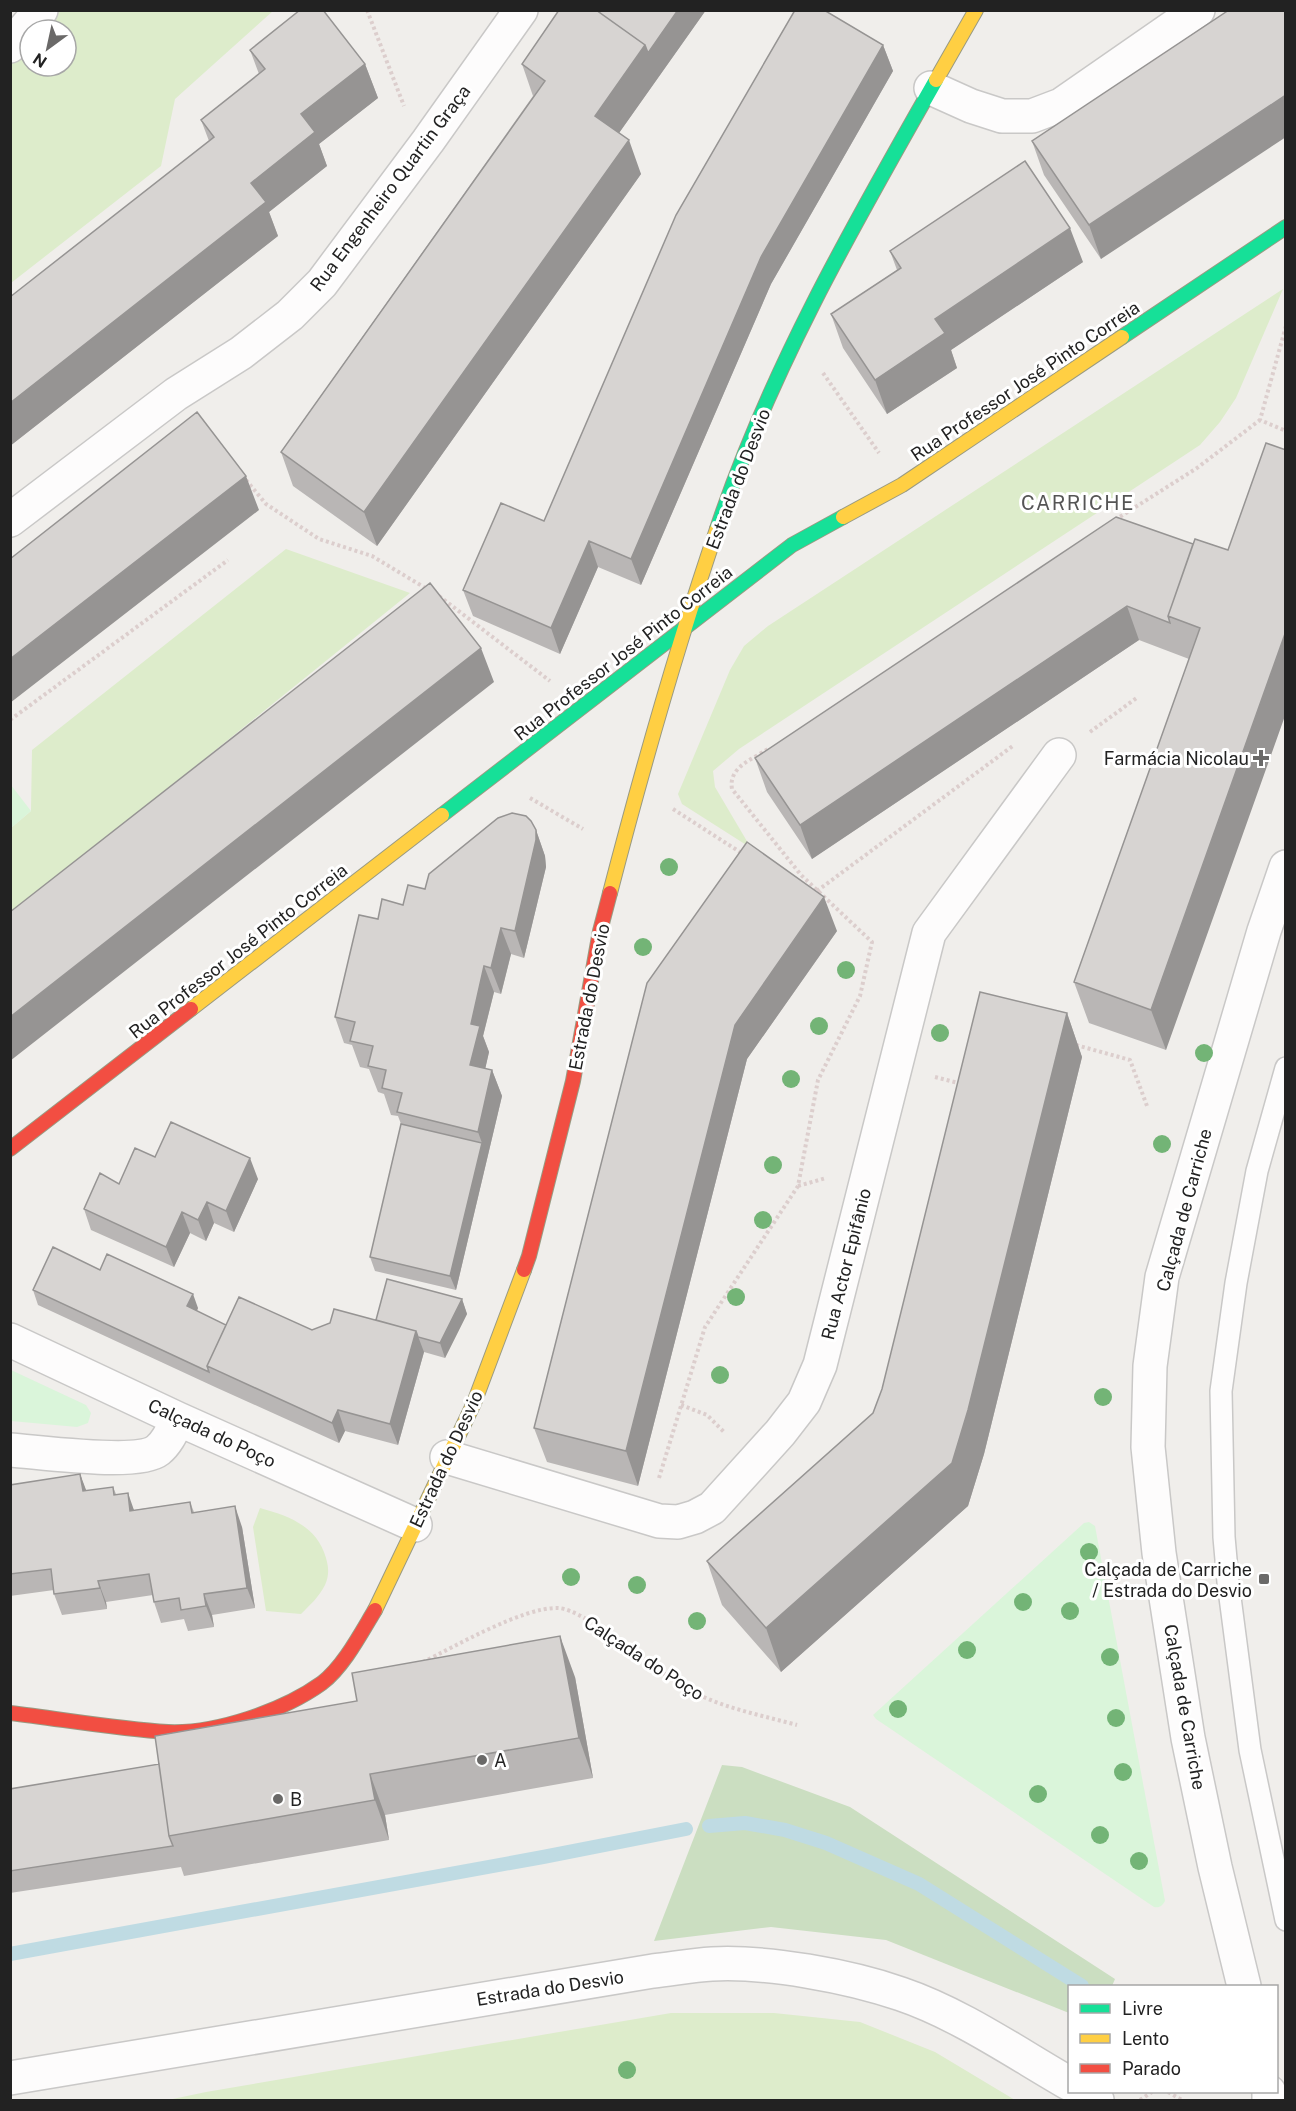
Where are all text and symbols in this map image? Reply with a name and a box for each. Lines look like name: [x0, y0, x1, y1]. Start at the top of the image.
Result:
north arrow: [18, 18, 78, 78]
text: N: [30, 49, 51, 72]
street label: Rua Engenheiro Quartin Graça: [306, 81, 474, 295]
street label: Rua Professor José Pinto Correia: [907, 297, 1143, 465]
street label: Estrada do Desvio: [702, 406, 774, 552]
district label: CARRICHE: [1021, 491, 1135, 515]
street label: Rua Professor José Pinto Correia: [510, 561, 736, 745]
place label: Farmácia Nicolau: [1104, 748, 1249, 769]
marker: Farmácia Nicolau: [1254, 751, 1268, 765]
street label: Rua Professor José Pinto Correia: [125, 859, 351, 1043]
street label: Estrada do Desvio: [564, 922, 614, 1072]
street label: Calçada de Carriche: [1152, 1126, 1216, 1294]
street label: Rua Actor Epifânio: [817, 1186, 875, 1342]
street label: Estrada do Desvio: [405, 1387, 487, 1531]
street label: Calçada do Poço: [145, 1394, 279, 1472]
place label: Calçada de Carriche / Estrada do Desvio: [1084, 1559, 1252, 1601]
marker: Calçada de Carriche / Estrada do Desvio: [1257, 1572, 1271, 1586]
street label: Calçada do Poço: [580, 1612, 708, 1704]
street label: Calçada de Carriche: [1160, 1623, 1210, 1791]
place label: A: [494, 1750, 507, 1771]
marker: A: [475, 1753, 489, 1767]
place label: B: [290, 1789, 302, 1810]
marker: B: [271, 1792, 285, 1806]
street label: Estrada do Desvio: [475, 1966, 625, 2010]
legend: [1068, 1985, 1278, 2093]
text: Livre: [1122, 1998, 1163, 2019]
text: Lento: [1122, 2028, 1169, 2049]
text: Parado: [1122, 2058, 1181, 2079]

